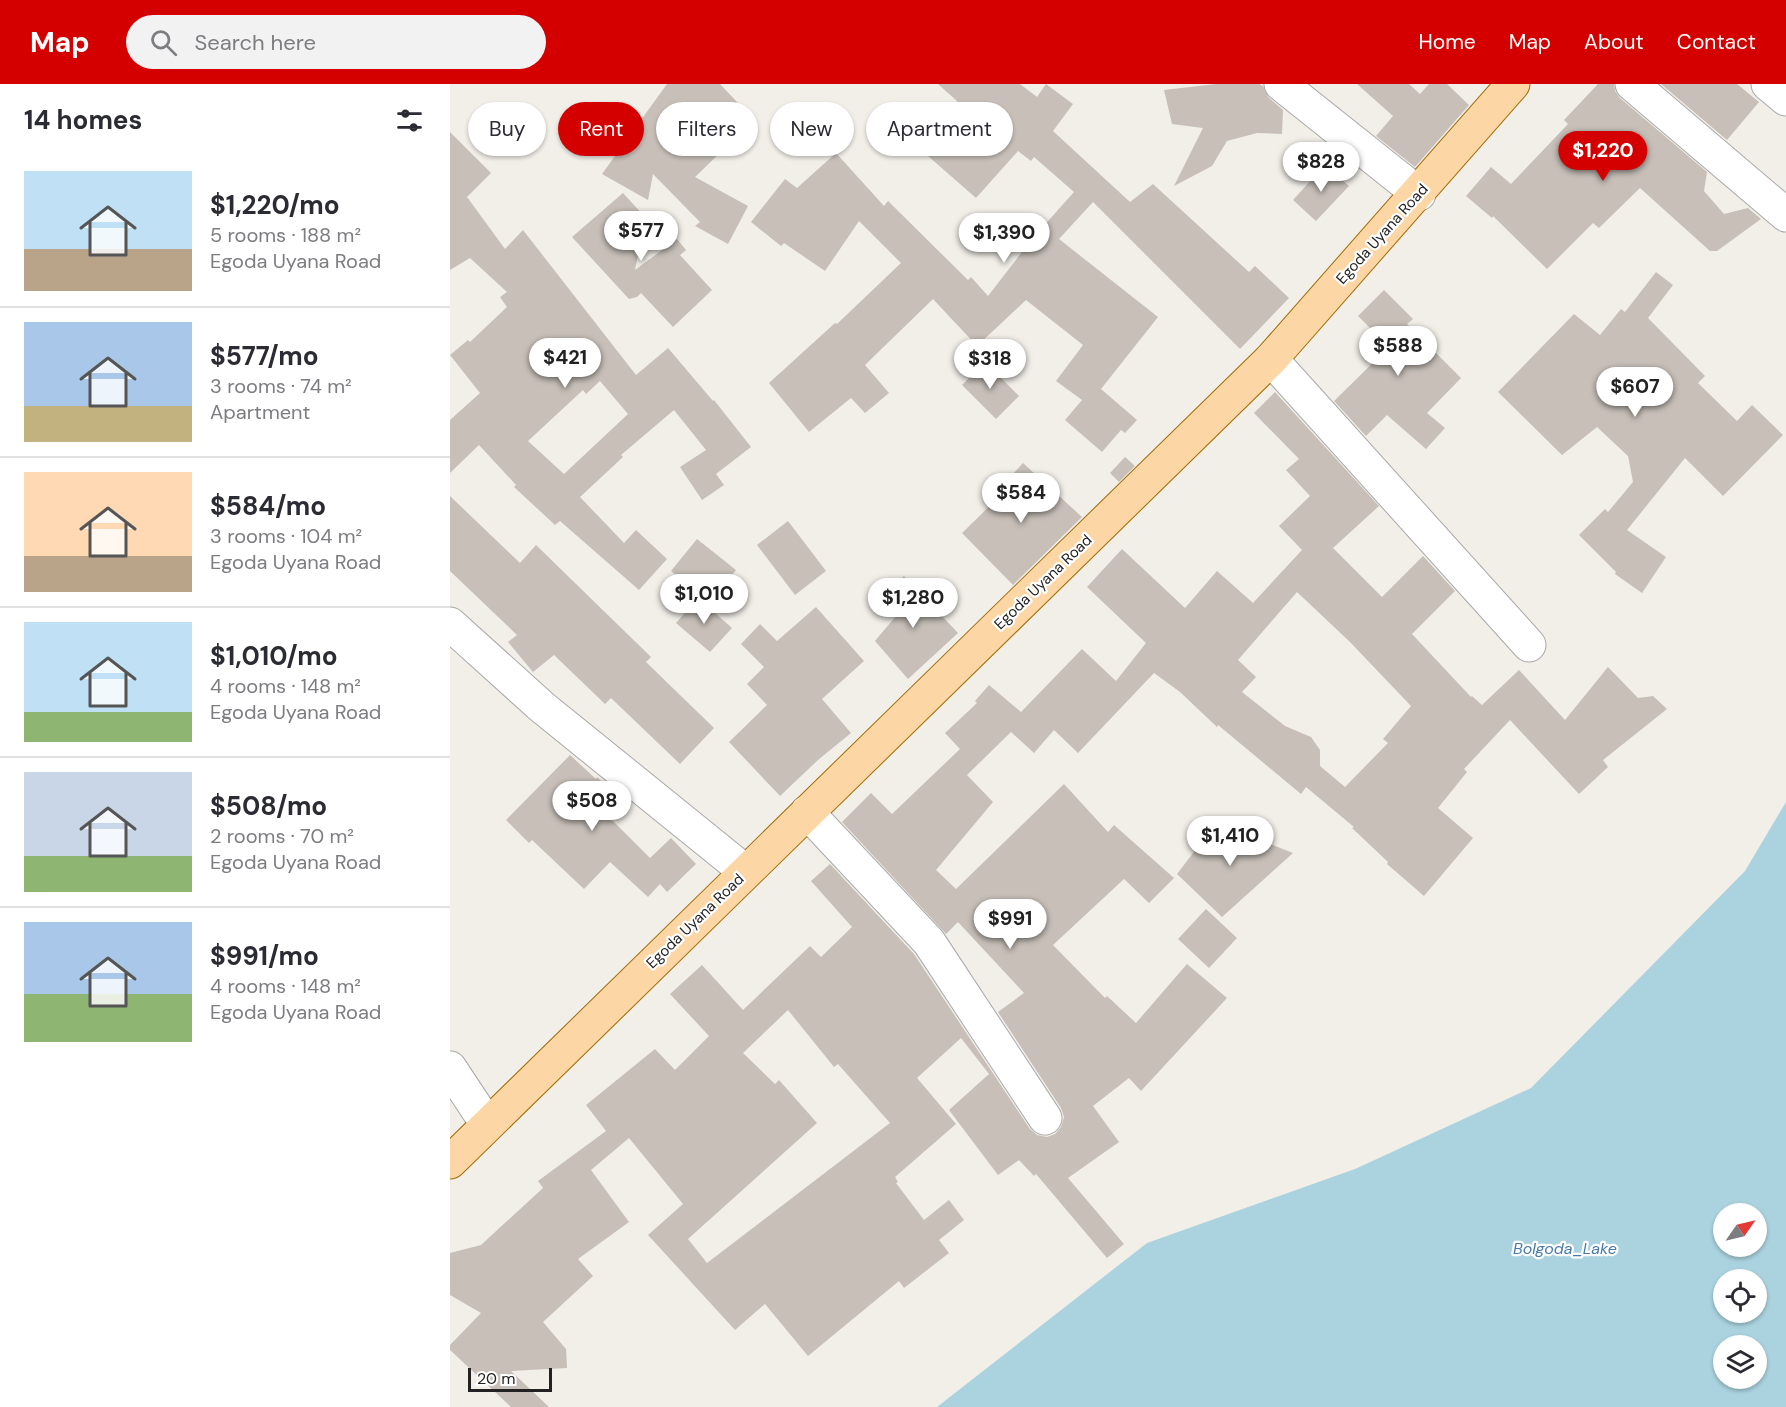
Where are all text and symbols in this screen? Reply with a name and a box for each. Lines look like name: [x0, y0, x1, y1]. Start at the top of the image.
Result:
search box: [126, 15, 546, 69]
text: Map: [30, 24, 90, 61]
icon: search: [147, 26, 180, 59]
text: Search here: [195, 28, 316, 57]
text: Home: [1418, 28, 1476, 56]
text: Map: [1509, 28, 1551, 56]
text: About: [1584, 28, 1644, 56]
text: Contact: [1677, 28, 1756, 56]
chip: Buy: [468, 102, 546, 156]
chip: Rent: [558, 102, 644, 156]
chip: Filters: [656, 102, 758, 156]
chip: New: [770, 102, 854, 156]
chip: Apartment: [866, 102, 1013, 156]
text: 14 homes: [24, 103, 142, 137]
icon: filters: [393, 104, 426, 137]
pin: $1,220: [1554, 131, 1652, 182]
text: $1,220: [1572, 137, 1634, 163]
pin: $828: [1285, 142, 1357, 193]
text: $828: [1297, 148, 1345, 174]
street label: Egoda Uyana Road: [1332, 180, 1432, 288]
text: $1,220/mo: [210, 188, 340, 222]
icon: home: [72, 195, 144, 267]
pin: $577: [605, 211, 677, 262]
pin: $1,390: [955, 213, 1053, 264]
text: $577: [618, 217, 664, 243]
text: $1,390: [973, 219, 1035, 245]
text: 5 rooms · 188 m²: [210, 222, 361, 248]
text: Egoda Uyana Road: [210, 248, 381, 274]
pin: $588: [1362, 326, 1434, 377]
text: $588: [1373, 332, 1423, 358]
pin: $421: [529, 338, 601, 389]
text: $577/mo: [210, 339, 319, 373]
pin: $318: [954, 339, 1026, 390]
text: $421: [543, 344, 587, 370]
text: $318: [968, 345, 1012, 371]
icon: home: [72, 346, 144, 418]
pin: $607: [1599, 367, 1671, 418]
text: 3 rooms · 74 m²: [210, 373, 352, 399]
text: $607: [1610, 373, 1660, 399]
text: Apartment: [210, 399, 310, 425]
pin: $584: [985, 473, 1057, 524]
text: $584: [996, 479, 1046, 505]
text: $584/mo: [210, 489, 326, 523]
icon: home: [72, 496, 144, 568]
text: 3 rooms · 104 m²: [210, 523, 362, 549]
street label: Egoda Uyana Road: [990, 530, 1096, 634]
text: Egoda Uyana Road: [210, 549, 381, 575]
pin: $1,010: [655, 574, 753, 625]
pin: $1,280: [864, 578, 962, 629]
text: $1,010: [674, 580, 734, 606]
text: $1,280: [882, 584, 944, 610]
text: $1,010/mo: [210, 639, 338, 673]
icon: home: [72, 646, 144, 718]
text: 4 rooms · 148 m²: [210, 673, 361, 699]
text: Egoda Uyana Road: [210, 699, 381, 725]
pin: $508: [556, 781, 628, 832]
text: $508: [566, 787, 618, 813]
text: $508/mo: [210, 789, 327, 823]
icon: home: [72, 796, 144, 868]
pin: $1,410: [1181, 816, 1279, 867]
text: $1,410: [1201, 822, 1259, 848]
text: 2 rooms · 70 m²: [210, 823, 354, 849]
text: Egoda Uyana Road: [210, 849, 381, 875]
street label: Egoda Uyana Road: [642, 869, 748, 973]
pin: $991: [974, 899, 1046, 950]
text: $991: [988, 905, 1032, 931]
text: $991/mo: [210, 939, 319, 973]
icon: home: [72, 946, 144, 1018]
text: 4 rooms · 148 m²: [210, 973, 361, 999]
text: Egoda Uyana Road: [210, 999, 381, 1025]
north arrow: [1713, 1203, 1767, 1257]
map controls: [1713, 1203, 1767, 1389]
water label: Bolgoda_Lake: [1513, 1238, 1617, 1259]
button: locate: [1713, 1269, 1767, 1323]
button: layers: [1713, 1335, 1767, 1389]
scale bar: [468, 1365, 552, 1392]
text: 20 m: [477, 1368, 516, 1389]

